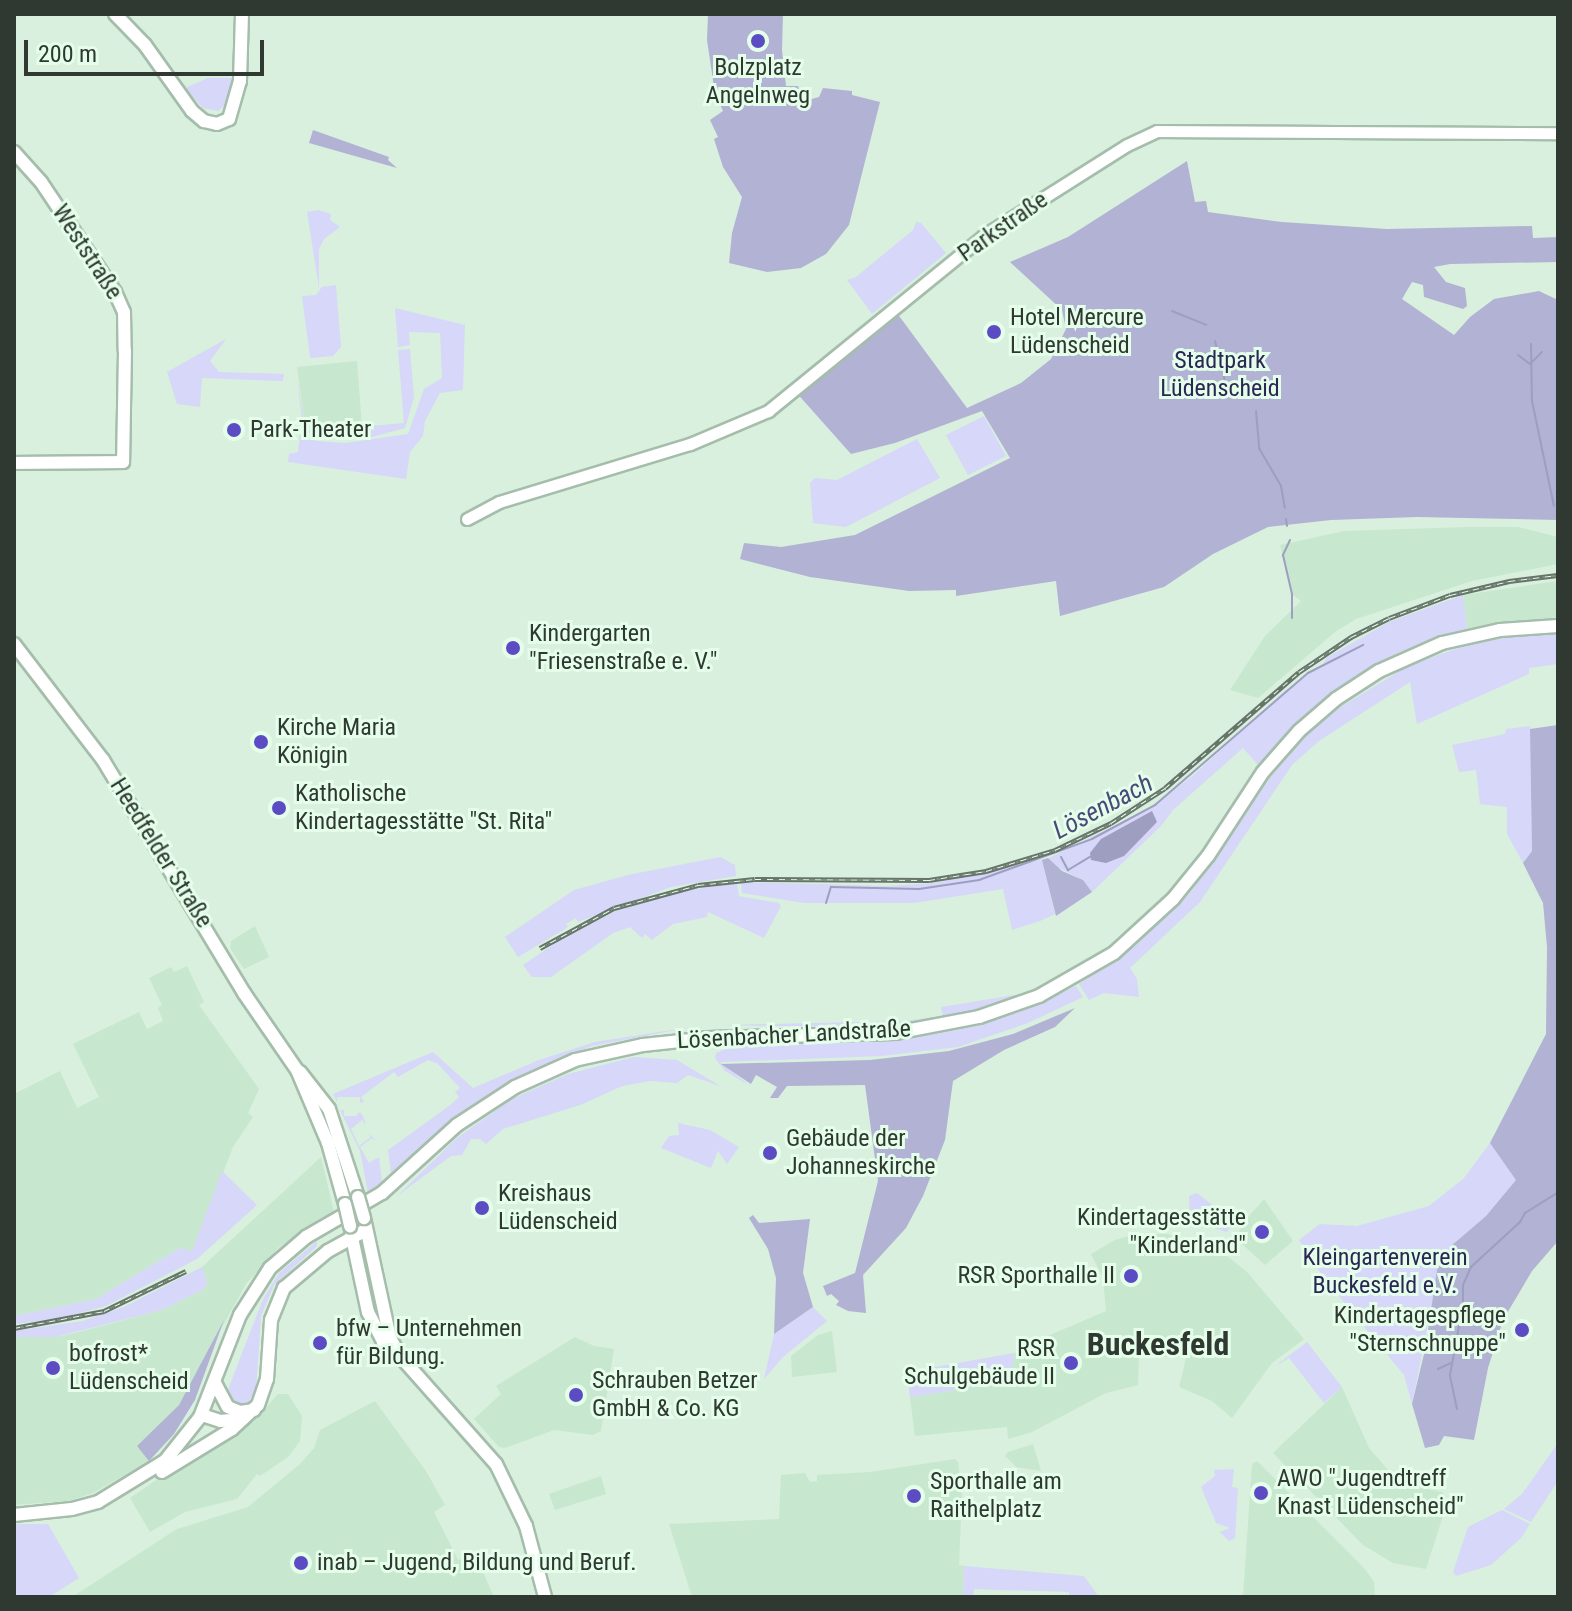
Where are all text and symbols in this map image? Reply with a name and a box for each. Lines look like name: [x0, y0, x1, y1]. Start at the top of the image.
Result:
scale bar: [28, 24, 268, 74]
marker: Bolzplatz Angelnweg: [749, 32, 767, 50]
text: 200 m: [38, 40, 97, 68]
place label: Bolzplatz Angelnweg: [706, 54, 810, 110]
street label: Parkstraße: [953, 186, 1053, 268]
street label: Weststraße: [46, 199, 128, 305]
place label: Hotel Mercure Lüdenscheid: [1010, 304, 1144, 360]
marker: Hotel Mercure Lüdenscheid: [985, 323, 1003, 341]
park label: Stadtpark Lüdenscheid: [1160, 347, 1280, 403]
place label: Park-Theater: [250, 416, 371, 444]
marker: Park-Theater: [225, 421, 243, 439]
place label: Kindergarten "Friesenstraße e. V.": [529, 620, 717, 676]
marker: Kindergarten "Friesenstraße e. V.": [504, 639, 522, 657]
place label: Kirche Maria Königin: [277, 714, 396, 770]
marker: Kirche Maria Königin: [252, 733, 270, 751]
water label: Lösenbach: [1048, 768, 1158, 846]
street label: Heedfelder Straße: [103, 773, 219, 933]
place label: Katholische Kindertagesstätte "St. Rita": [295, 780, 552, 836]
marker: Katholische Kindertagesstätte "St. Rita": [270, 799, 288, 817]
street label: Lösenbacher Landstraße: [676, 1014, 912, 1056]
place label: Gebäude der Johanneskirche: [786, 1125, 936, 1181]
marker: Gebäude der Johanneskirche: [761, 1144, 779, 1162]
place label: Kreishaus Lüdenscheid: [498, 1180, 618, 1236]
marker: Kreishaus Lüdenscheid: [473, 1199, 491, 1217]
place label: Kindertagesstätte "Kinderland": [1077, 1204, 1246, 1260]
marker: Kindertagesstätte "Kinderland": [1253, 1223, 1271, 1241]
park label: Kleingartenverein Buckesfeld e.V.: [1302, 1244, 1468, 1300]
place label: RSR Sporthalle II: [957, 1262, 1115, 1290]
marker: RSR Sporthalle II: [1122, 1267, 1140, 1285]
place label: Kindertagespflege "Sternschnuppe": [1334, 1302, 1506, 1358]
place label: bfw – Unternehmen für Bildung.: [336, 1315, 522, 1371]
marker: Kindertagespflege "Sternschnuppe": [1513, 1321, 1531, 1339]
district label: Buckesfeld: [1087, 1325, 1229, 1363]
marker: bfw – Unternehmen für Bildung.: [311, 1334, 329, 1352]
place label: RSR Schulgebäude II: [904, 1335, 1055, 1391]
place label: bofrost* Lüdenscheid: [69, 1340, 189, 1396]
marker: RSR Schulgebäude II: [1062, 1354, 1080, 1372]
marker: bofrost* Lüdenscheid: [44, 1359, 62, 1377]
place label: Schrauben Betzer GmbH & Co. KG: [592, 1367, 758, 1423]
marker: Schrauben Betzer GmbH & Co. KG: [567, 1386, 585, 1404]
place label: AWO "Jugendtreff Knast Lüdenscheid": [1277, 1465, 1464, 1521]
place label: Sporthalle am Raithelplatz: [930, 1468, 1062, 1524]
marker: AWO "Jugendtreff Knast Lüdenscheid": [1252, 1484, 1270, 1502]
marker: Sporthalle am Raithelplatz: [905, 1487, 923, 1505]
place label: inab – Jugend, Bildung und Beruf.: [317, 1549, 637, 1577]
marker: inab – Jugend, Bildung und Beruf.: [292, 1554, 310, 1572]

